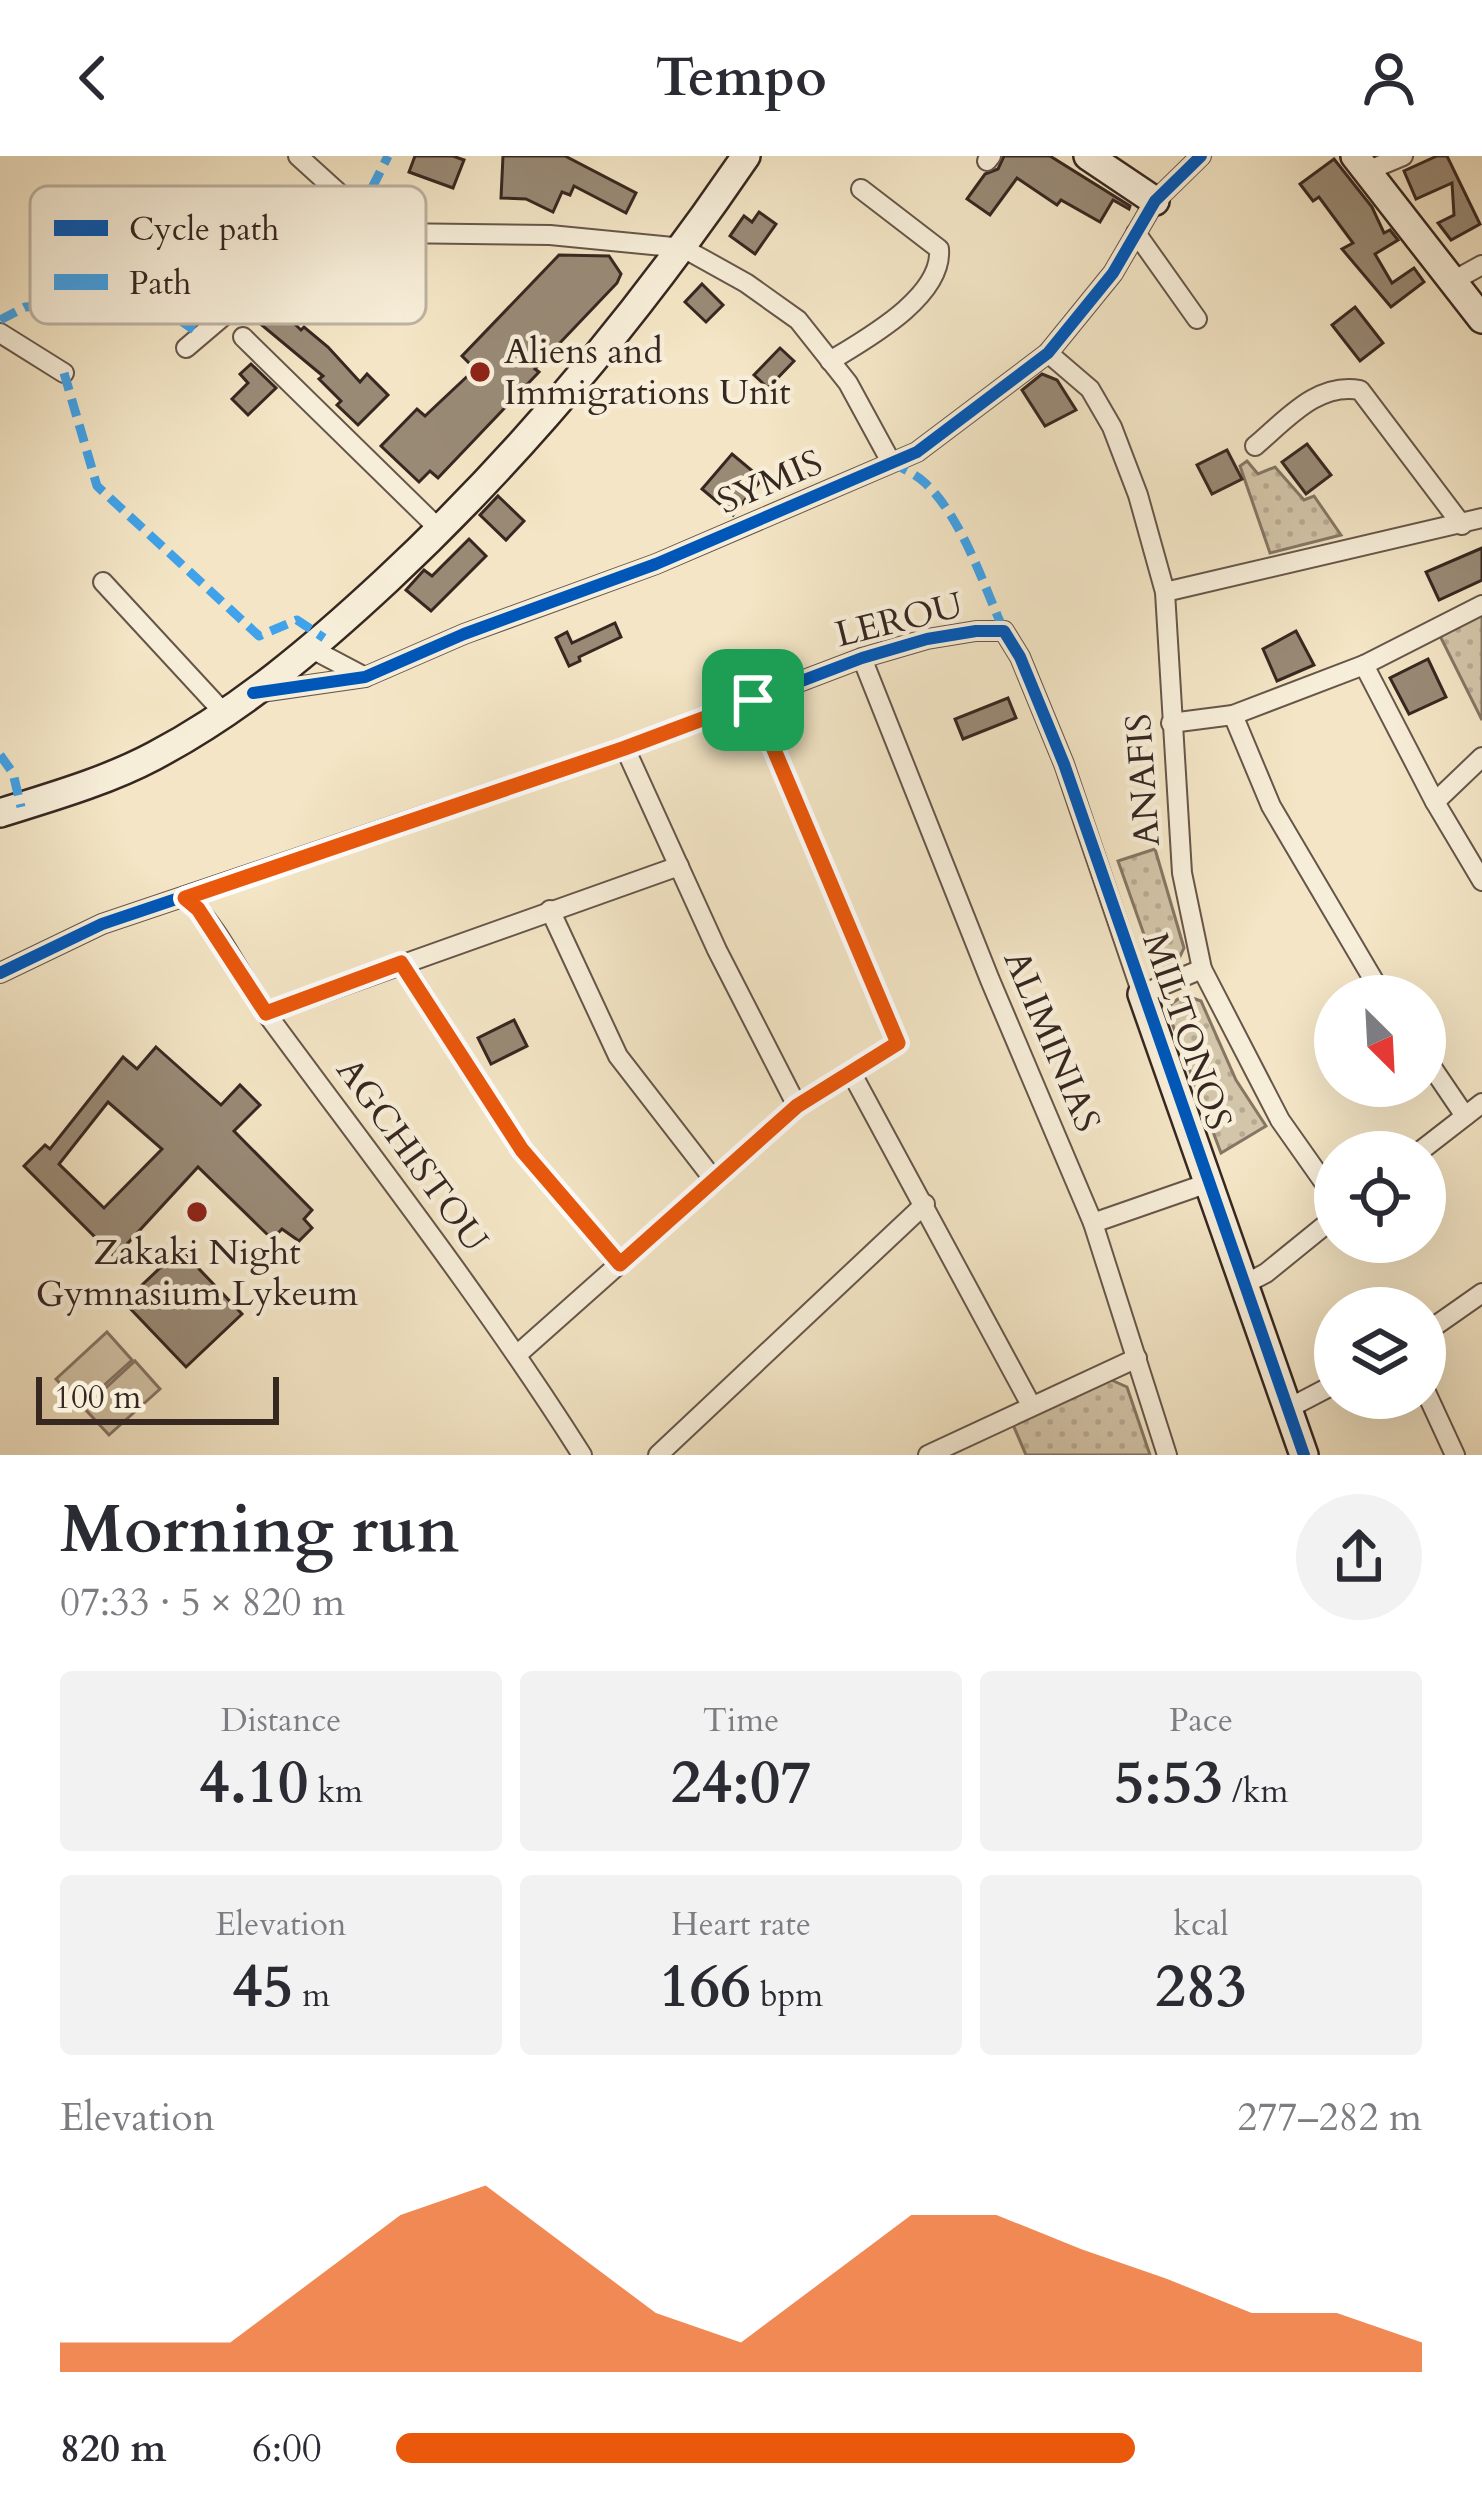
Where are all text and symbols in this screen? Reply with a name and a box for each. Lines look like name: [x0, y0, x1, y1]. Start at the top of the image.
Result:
text: Tempo: [655, 42, 827, 115]
icon: back: [60, 45, 126, 111]
icon: person: [1356, 45, 1422, 111]
legend: [30, 186, 426, 324]
text: Cycle path: [129, 207, 279, 252]
text: Path: [129, 261, 191, 306]
place label: Aliens and Immigrations Unit: [504, 327, 791, 417]
marker: Aliens and Immigrations Unit: [467, 359, 493, 385]
street label: SYMIS: [710, 438, 830, 526]
street label: LEROU: [830, 581, 968, 659]
pin: [702, 649, 804, 751]
icon: arrive: [720, 667, 786, 733]
street label: ANAFIS: [1114, 712, 1172, 848]
street label: MILTONOS: [1130, 926, 1244, 1136]
street label: ALIMINIAS: [992, 943, 1112, 1139]
north arrow: [1314, 975, 1446, 1107]
map controls: [1314, 975, 1446, 1419]
street label: AGCHISTOU: [325, 1048, 499, 1262]
button: locate: [1314, 1131, 1446, 1263]
marker: Zakaki Night Gymnasium Lykeum: [184, 1199, 210, 1225]
place label: Zakaki Night Gymnasium Lykeum: [36, 1228, 359, 1318]
button: layers: [1314, 1287, 1446, 1419]
scale bar: [36, 1371, 279, 1424]
text: 100 m: [54, 1375, 141, 1420]
text: Morning run: [60, 1486, 459, 1575]
button: share: [1296, 1494, 1422, 1620]
text: 07:33 · 5 × 820 m: [60, 1576, 345, 1629]
text: Distance: [221, 1698, 341, 1743]
text: Time: [703, 1698, 779, 1743]
text: Pace: [1169, 1698, 1233, 1743]
text: 4.10: [199, 1743, 309, 1824]
text: 24:07: [671, 1743, 811, 1824]
text: 5:53: [1114, 1743, 1223, 1824]
text: km: [309, 1769, 363, 1814]
text: /km: [1223, 1769, 1288, 1814]
text: Elevation: [215, 1902, 347, 1947]
text: Heart rate: [671, 1902, 811, 1947]
text: kcal: [1173, 1902, 1229, 1947]
text: 45: [232, 1947, 293, 2028]
text: 166: [659, 1947, 751, 2028]
text: 283: [1155, 1947, 1247, 2028]
text: m: [293, 1973, 330, 2018]
text: bpm: [751, 1973, 823, 2018]
text: Elevation: [60, 2091, 215, 2144]
text: 277–282 m: [1237, 2091, 1422, 2144]
text: 820 m: [60, 2422, 166, 2475]
text: 6:00: [252, 2422, 322, 2475]

